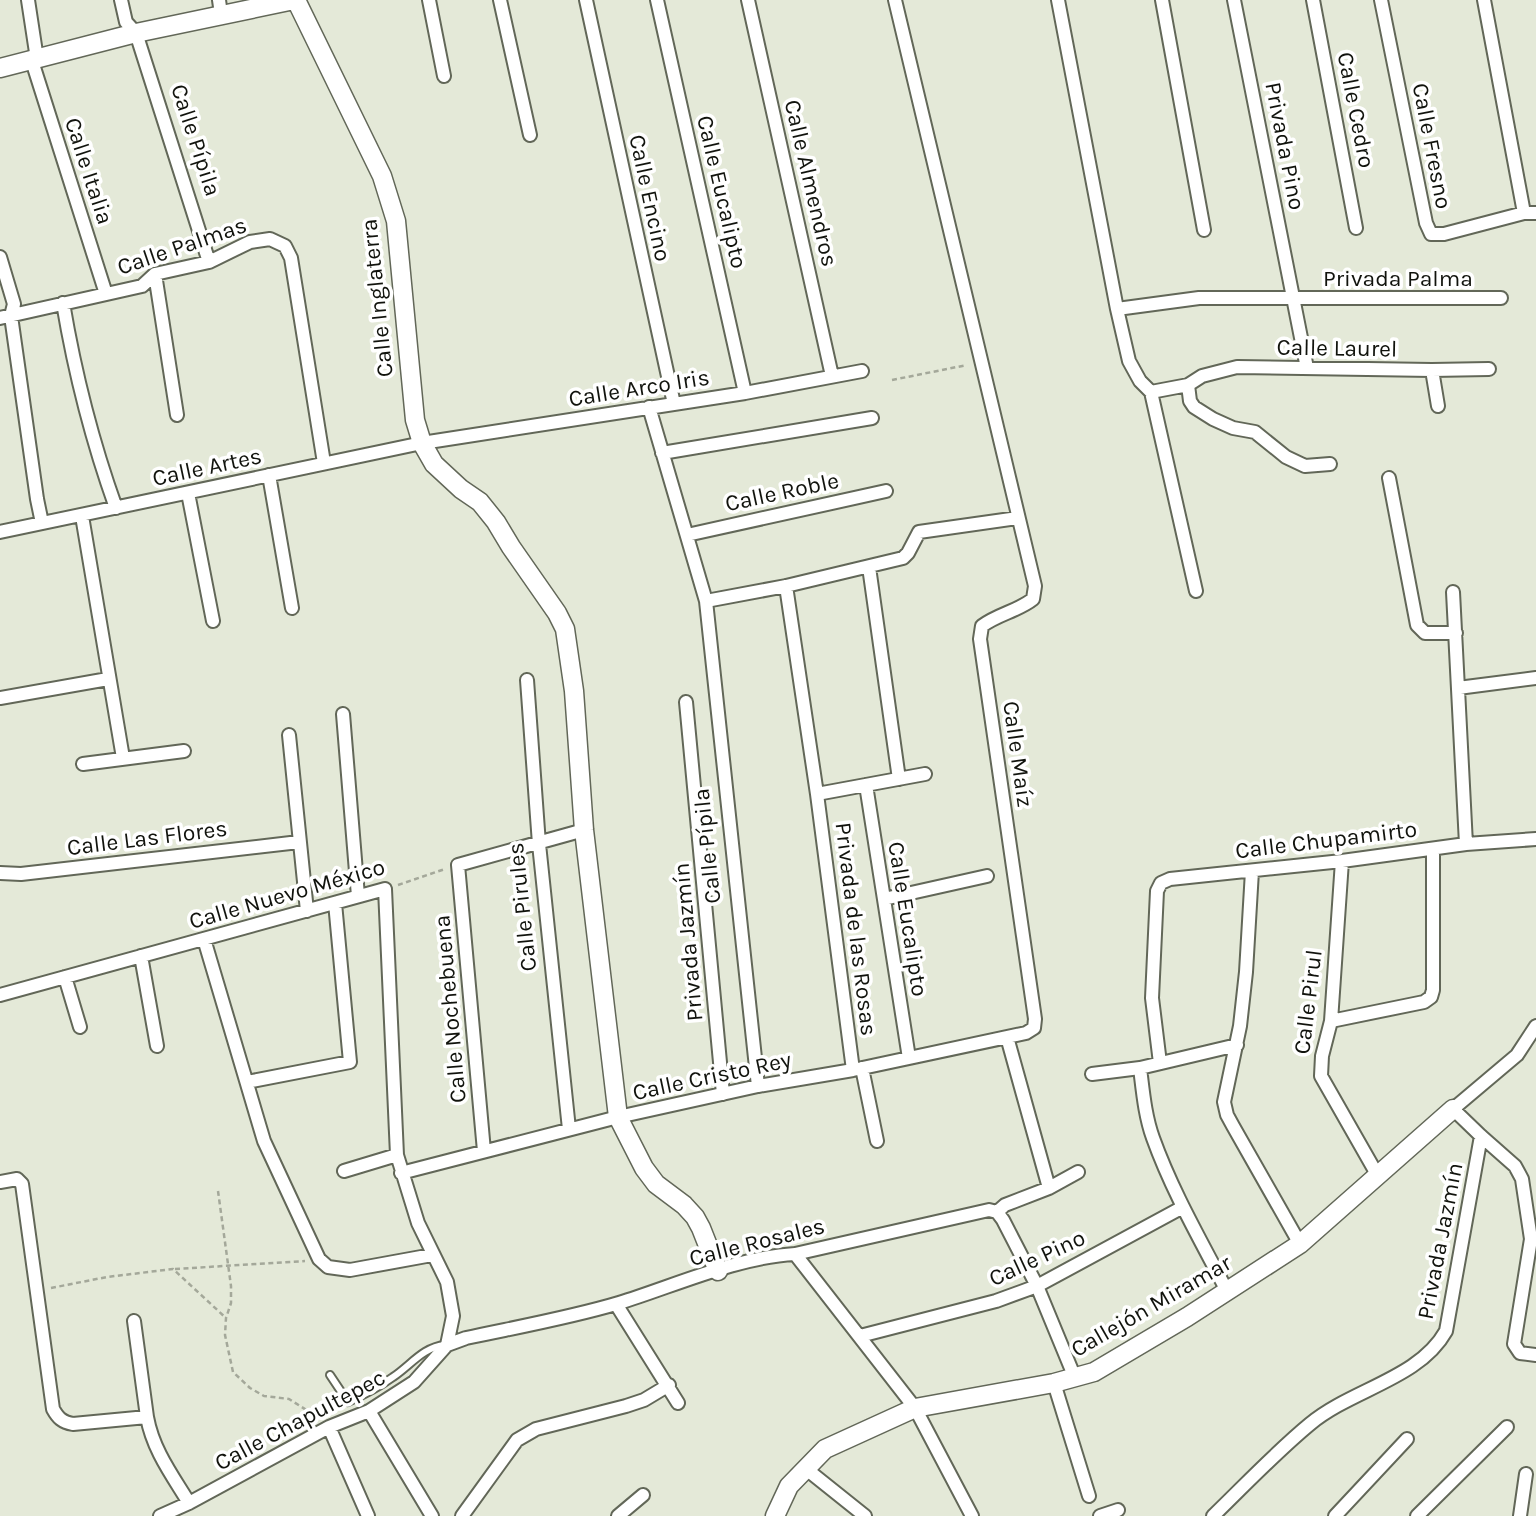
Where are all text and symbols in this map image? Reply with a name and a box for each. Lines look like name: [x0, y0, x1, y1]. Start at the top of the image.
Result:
street label: Calle Cedro: [1332, 50, 1380, 170]
street label: Privada Pino: [1259, 80, 1311, 212]
street label: Calle Pípila: [165, 81, 227, 199]
street label: Calle Fresno: [1407, 81, 1457, 211]
street label: Calle Almendros: [779, 97, 843, 269]
street label: Calle Eucalipto: [691, 113, 753, 271]
street label: Calle Italia: [59, 114, 119, 228]
street label: Calle Encino: [623, 132, 677, 264]
street label: Calle Palmas: [114, 211, 250, 281]
street label: Calle Inglaterra: [355, 217, 399, 379]
street label: Privada Palma: [1323, 265, 1473, 292]
street label: Calle Laurel: [1276, 333, 1398, 363]
street label: Calle Arco Iris: [567, 364, 711, 412]
street label: Calle Artes: [150, 442, 264, 492]
street label: Calle Roble: [723, 467, 841, 517]
street label: Calle Maíz: [997, 699, 1039, 809]
street label: Calle Pípila: [688, 787, 726, 905]
street label: Calle Las Flores: [65, 815, 229, 861]
street label: Calle Chupamirto: [1234, 815, 1418, 865]
street label: Privada de las Rosas: [830, 821, 882, 1037]
street label: Calle Eucalipto: [882, 840, 934, 998]
street label: Calle Pirules: [502, 841, 542, 973]
street label: Calle Nuevo México: [186, 853, 388, 935]
street label: Privada Jazmín: [668, 862, 708, 1022]
street label: Calle Nochebuena: [428, 914, 472, 1104]
street label: Calle Pirul: [1288, 948, 1328, 1056]
street label: Calle Cristo Rey: [630, 1046, 794, 1106]
street label: Privada Jazmín: [1412, 1160, 1468, 1322]
street label: Calle Rosales: [686, 1212, 828, 1272]
street label: Calle Pino: [985, 1224, 1089, 1292]
street label: Callejón Miramar: [1066, 1249, 1236, 1363]
street label: Calle Chapultepec: [210, 1364, 390, 1476]

